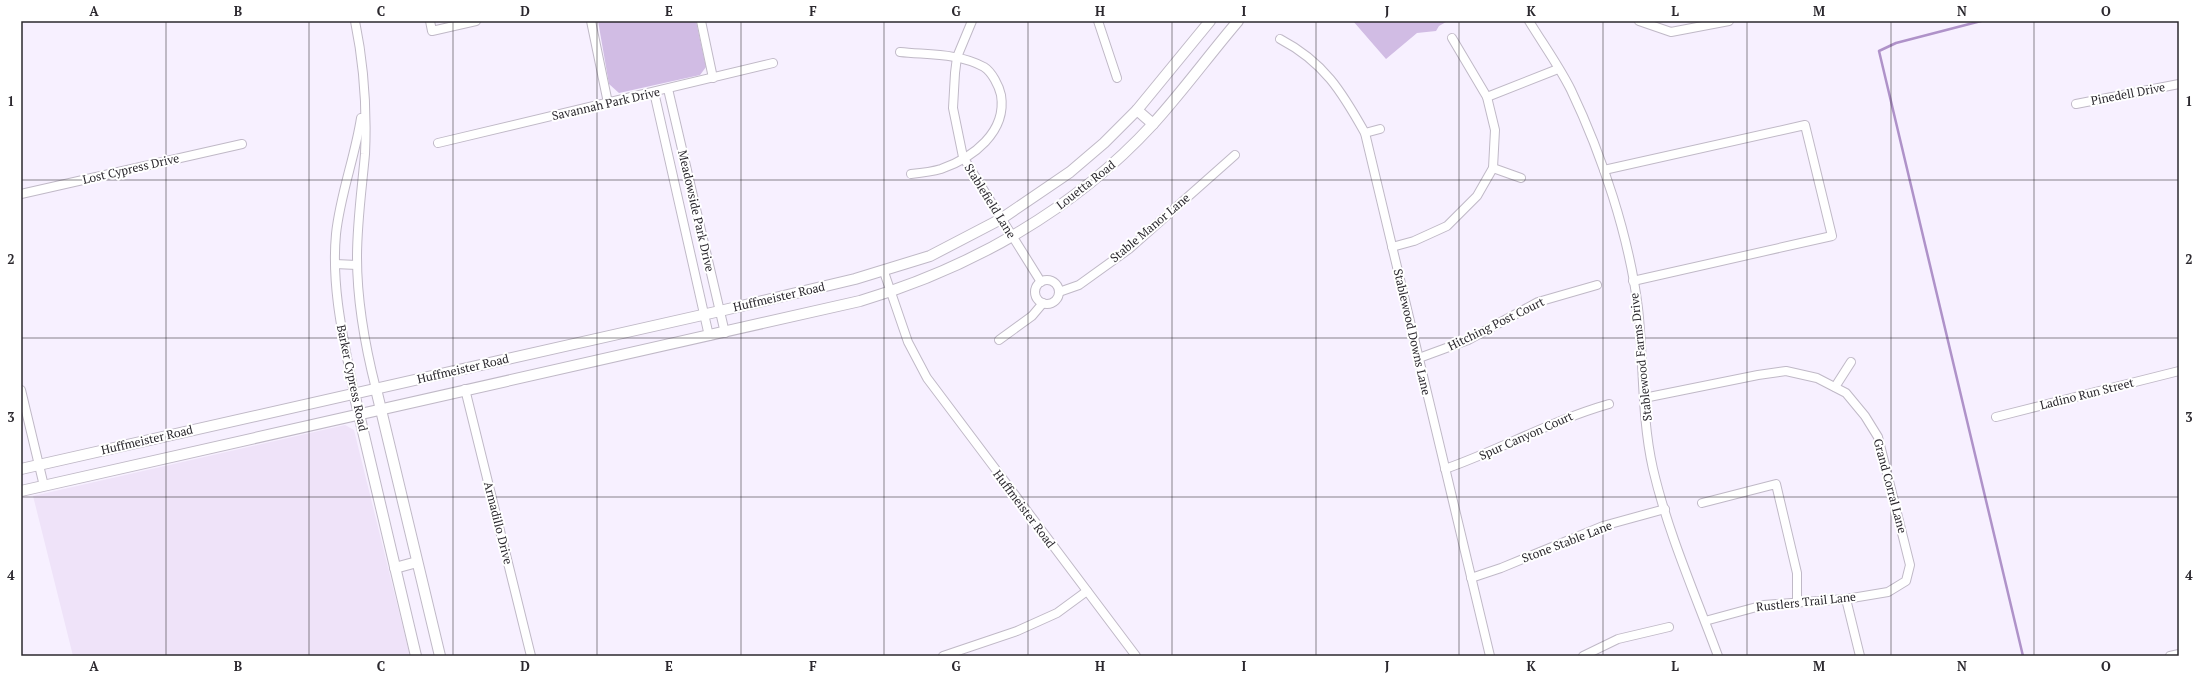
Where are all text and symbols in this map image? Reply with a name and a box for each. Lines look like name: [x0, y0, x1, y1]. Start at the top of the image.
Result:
text: A: [89, 2, 99, 20]
text: B: [234, 2, 242, 20]
text: C: [377, 2, 385, 20]
text: D: [520, 2, 530, 20]
text: E: [665, 2, 673, 20]
text: F: [809, 2, 817, 20]
text: G: [951, 2, 961, 20]
text: H: [1095, 2, 1105, 20]
text: I: [1242, 2, 1247, 20]
text: J: [1385, 2, 1390, 20]
text: K: [1526, 2, 1536, 20]
text: L: [1671, 2, 1679, 20]
text: M: [1813, 2, 1825, 20]
text: N: [1957, 2, 1967, 20]
text: O: [2101, 2, 2111, 20]
street label: Pinedell Drive: [2089, 79, 2166, 108]
street label: Savannah Park Drive: [550, 84, 661, 123]
text: 1: [7, 92, 15, 110]
text: 1: [2185, 92, 2193, 110]
street label: Meadowside Park Drive: [675, 149, 718, 273]
street label: Lost Cypress Drive: [81, 150, 181, 187]
street label: Louetta Road: [1053, 157, 1118, 212]
street label: Stablefield Lane: [961, 161, 1019, 241]
street label: Stable Manor Lane: [1107, 190, 1193, 265]
text: 2: [7, 250, 15, 268]
text: 2: [2185, 250, 2193, 268]
street label: Stablewood Downs Lane: [1391, 267, 1434, 397]
street label: Huffmeister Road: [731, 279, 827, 314]
street label: Stablewood Farms Drive: [1626, 292, 1655, 422]
street label: Hitching Post Court: [1445, 293, 1547, 353]
street label: Barker Cypress Road: [334, 323, 371, 433]
street label: Huffmeister Road: [415, 351, 511, 386]
street label: Ladino Run Street: [2038, 374, 2136, 412]
text: 3: [7, 408, 15, 426]
street label: Spur Canyon Court: [1477, 408, 1576, 463]
text: 3: [2185, 408, 2193, 426]
street label: Huffmeister Road: [99, 422, 195, 457]
street label: Grand Corral Lane: [1871, 437, 1910, 535]
street label: Huffmeister Road: [990, 467, 1059, 551]
street label: Armadillo Drive: [481, 480, 516, 566]
street label: Stone Stable Lane: [1520, 517, 1614, 566]
text: 4: [7, 566, 15, 584]
text: 4: [2185, 566, 2193, 584]
street label: Rustlers Trail Lane: [1755, 589, 1857, 614]
text: A: [89, 657, 99, 675]
text: B: [234, 657, 242, 675]
text: C: [377, 657, 385, 675]
text: D: [520, 657, 530, 675]
text: E: [665, 657, 673, 675]
text: F: [809, 657, 817, 675]
text: G: [951, 657, 961, 675]
text: H: [1095, 657, 1105, 675]
text: I: [1242, 657, 1247, 675]
text: J: [1385, 657, 1390, 675]
text: K: [1526, 657, 1536, 675]
text: L: [1671, 657, 1679, 675]
text: M: [1813, 657, 1825, 675]
text: N: [1957, 657, 1967, 675]
text: O: [2101, 657, 2111, 675]

